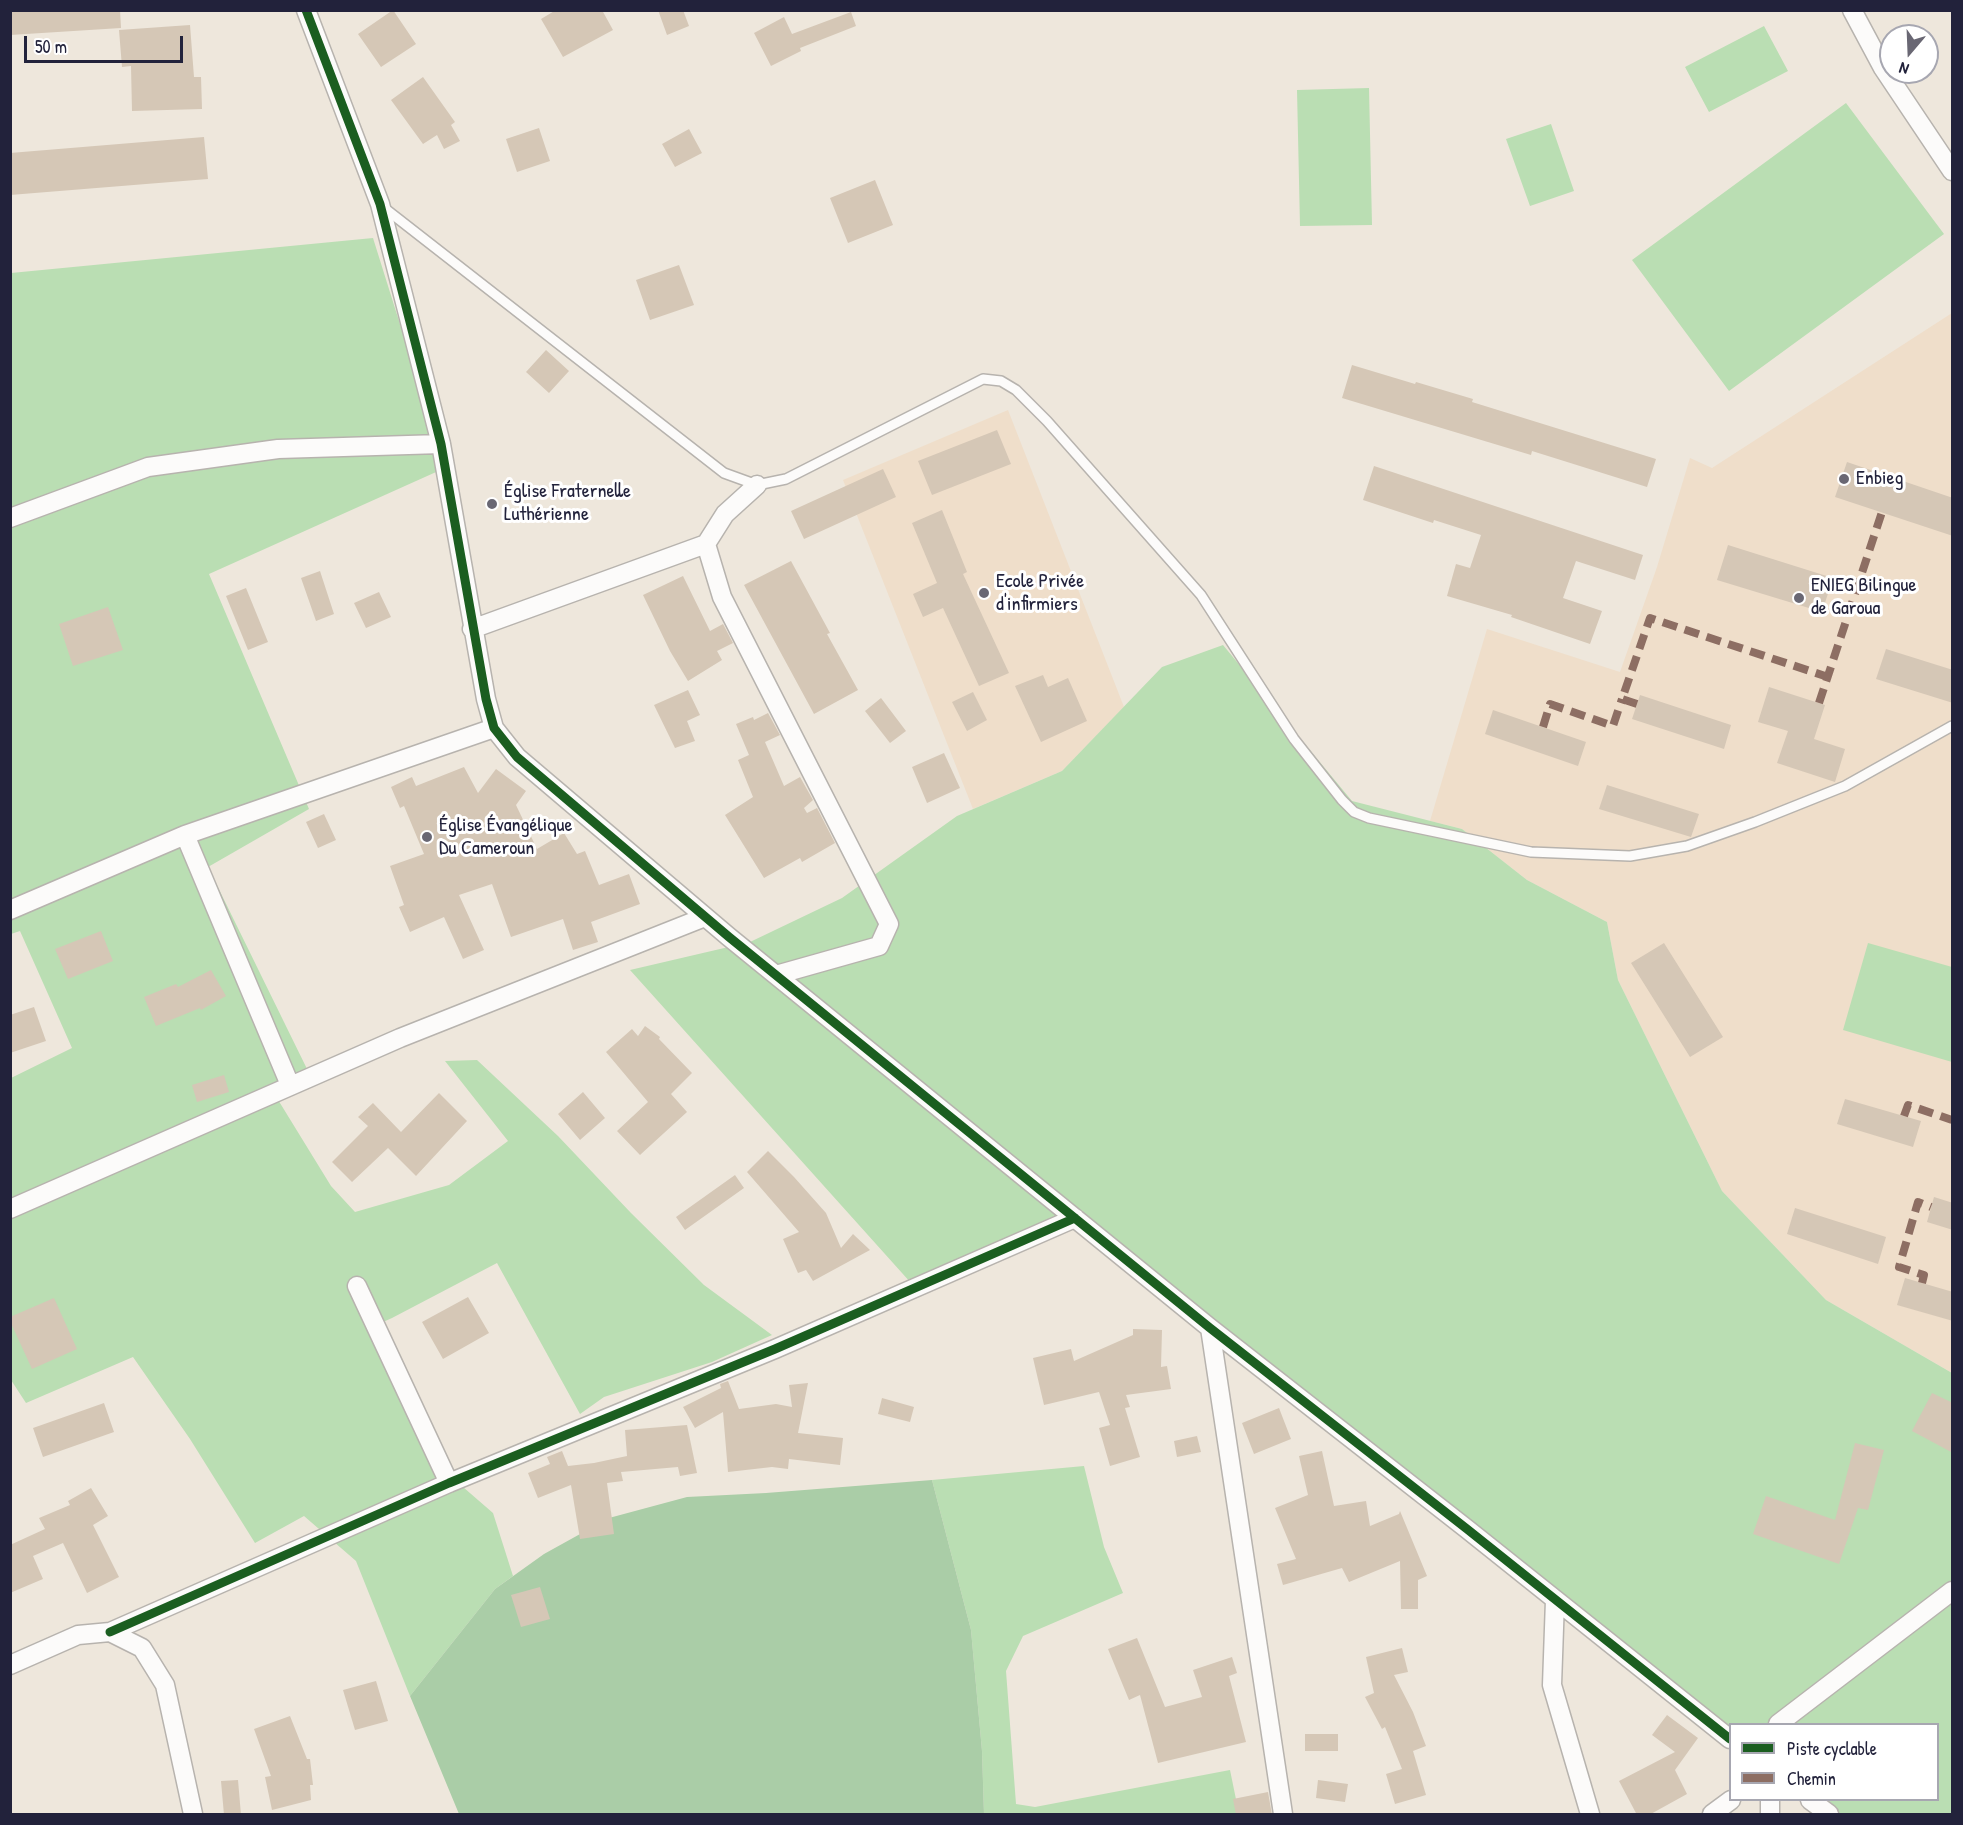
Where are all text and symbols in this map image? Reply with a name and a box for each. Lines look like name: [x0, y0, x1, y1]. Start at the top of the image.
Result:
scale bar: [27, 24, 186, 62]
north arrow: [1879, 24, 1939, 84]
text: 50 m: [35, 34, 67, 59]
text: N: [1896, 57, 1911, 81]
place label: Enbieg: [1856, 467, 1903, 491]
marker: Enbieg: [1837, 472, 1851, 486]
place label: Église Fraternelle Luthérienne: [504, 480, 631, 527]
marker: Église Fraternelle Luthérienne: [485, 497, 499, 511]
place label: Ecole Privée d'infirmiers: [996, 570, 1084, 617]
place label: ENIEG Bilingue de Garoua: [1811, 574, 1917, 621]
marker: Ecole Privée d'infirmiers: [977, 586, 991, 600]
marker: ENIEG Bilingue de Garoua: [1792, 591, 1806, 605]
place label: Église Évangélique Du Cameroun: [439, 814, 572, 861]
marker: Église Évangélique Du Cameroun: [420, 830, 434, 844]
legend: [1729, 1723, 1939, 1801]
text: Piste cyclable: [1787, 1736, 1877, 1761]
text: Chemin: [1787, 1766, 1836, 1791]

